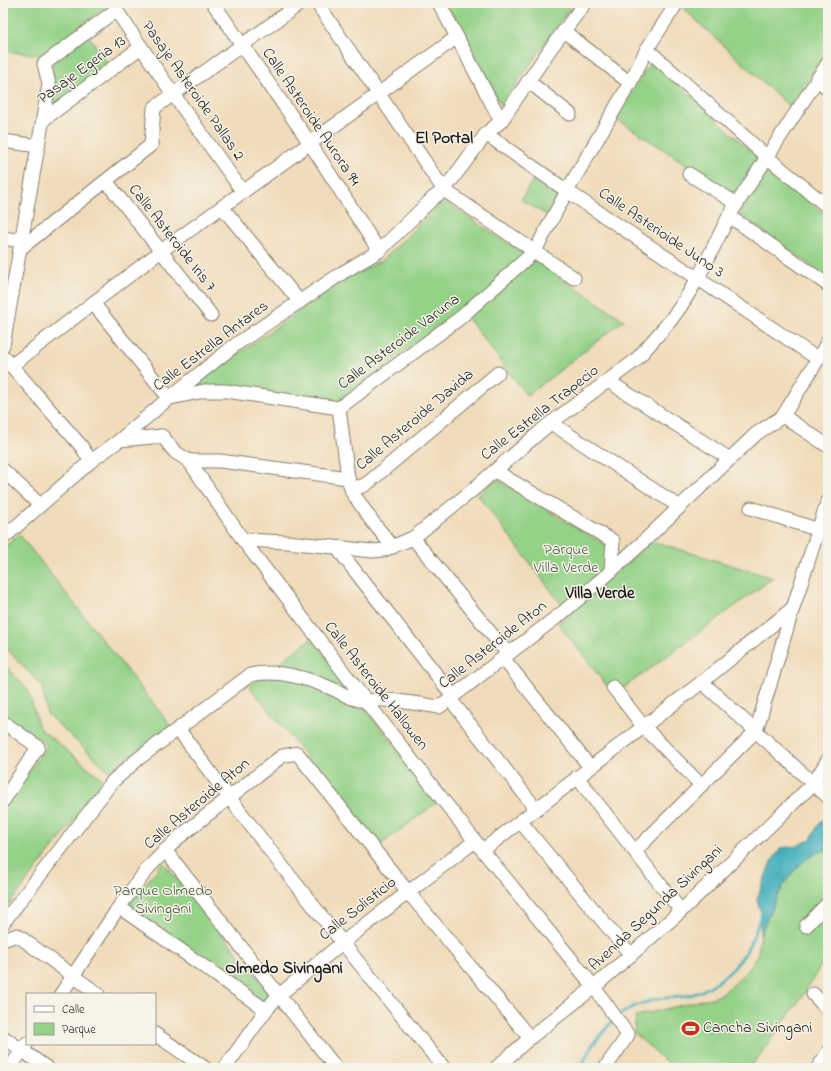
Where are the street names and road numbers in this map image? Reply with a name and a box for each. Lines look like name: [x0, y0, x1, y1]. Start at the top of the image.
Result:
street label: Pasaje Asteroide Pallas 2: [136, 16, 250, 166]
street label: Pasaje Egeria 13: [33, 30, 131, 110]
street label: Calle Asteroide Aurora 94: [256, 43, 366, 191]
street label: Calle Asteroide Iris 7: [122, 179, 222, 297]
street label: Calle Asterioide Juno 3: [593, 182, 729, 284]
street label: Calle Asteroide Varuna: [333, 288, 465, 396]
street label: Calle Estrella Antares: [148, 294, 274, 398]
street label: Calle Estrella Trapecio: [476, 359, 604, 467]
street label: Calle Asteroide Davida: [351, 363, 479, 477]
street label: Calle Asteroide Aton: [433, 595, 553, 695]
street label: Calle Asteroide Hallowen: [318, 616, 434, 756]
street label: Calle Asteroide Aton: [139, 752, 255, 856]
street label: Avenida Segunda Sivingani: [583, 839, 729, 977]
street label: Calle Solisticio: [314, 871, 402, 947]

